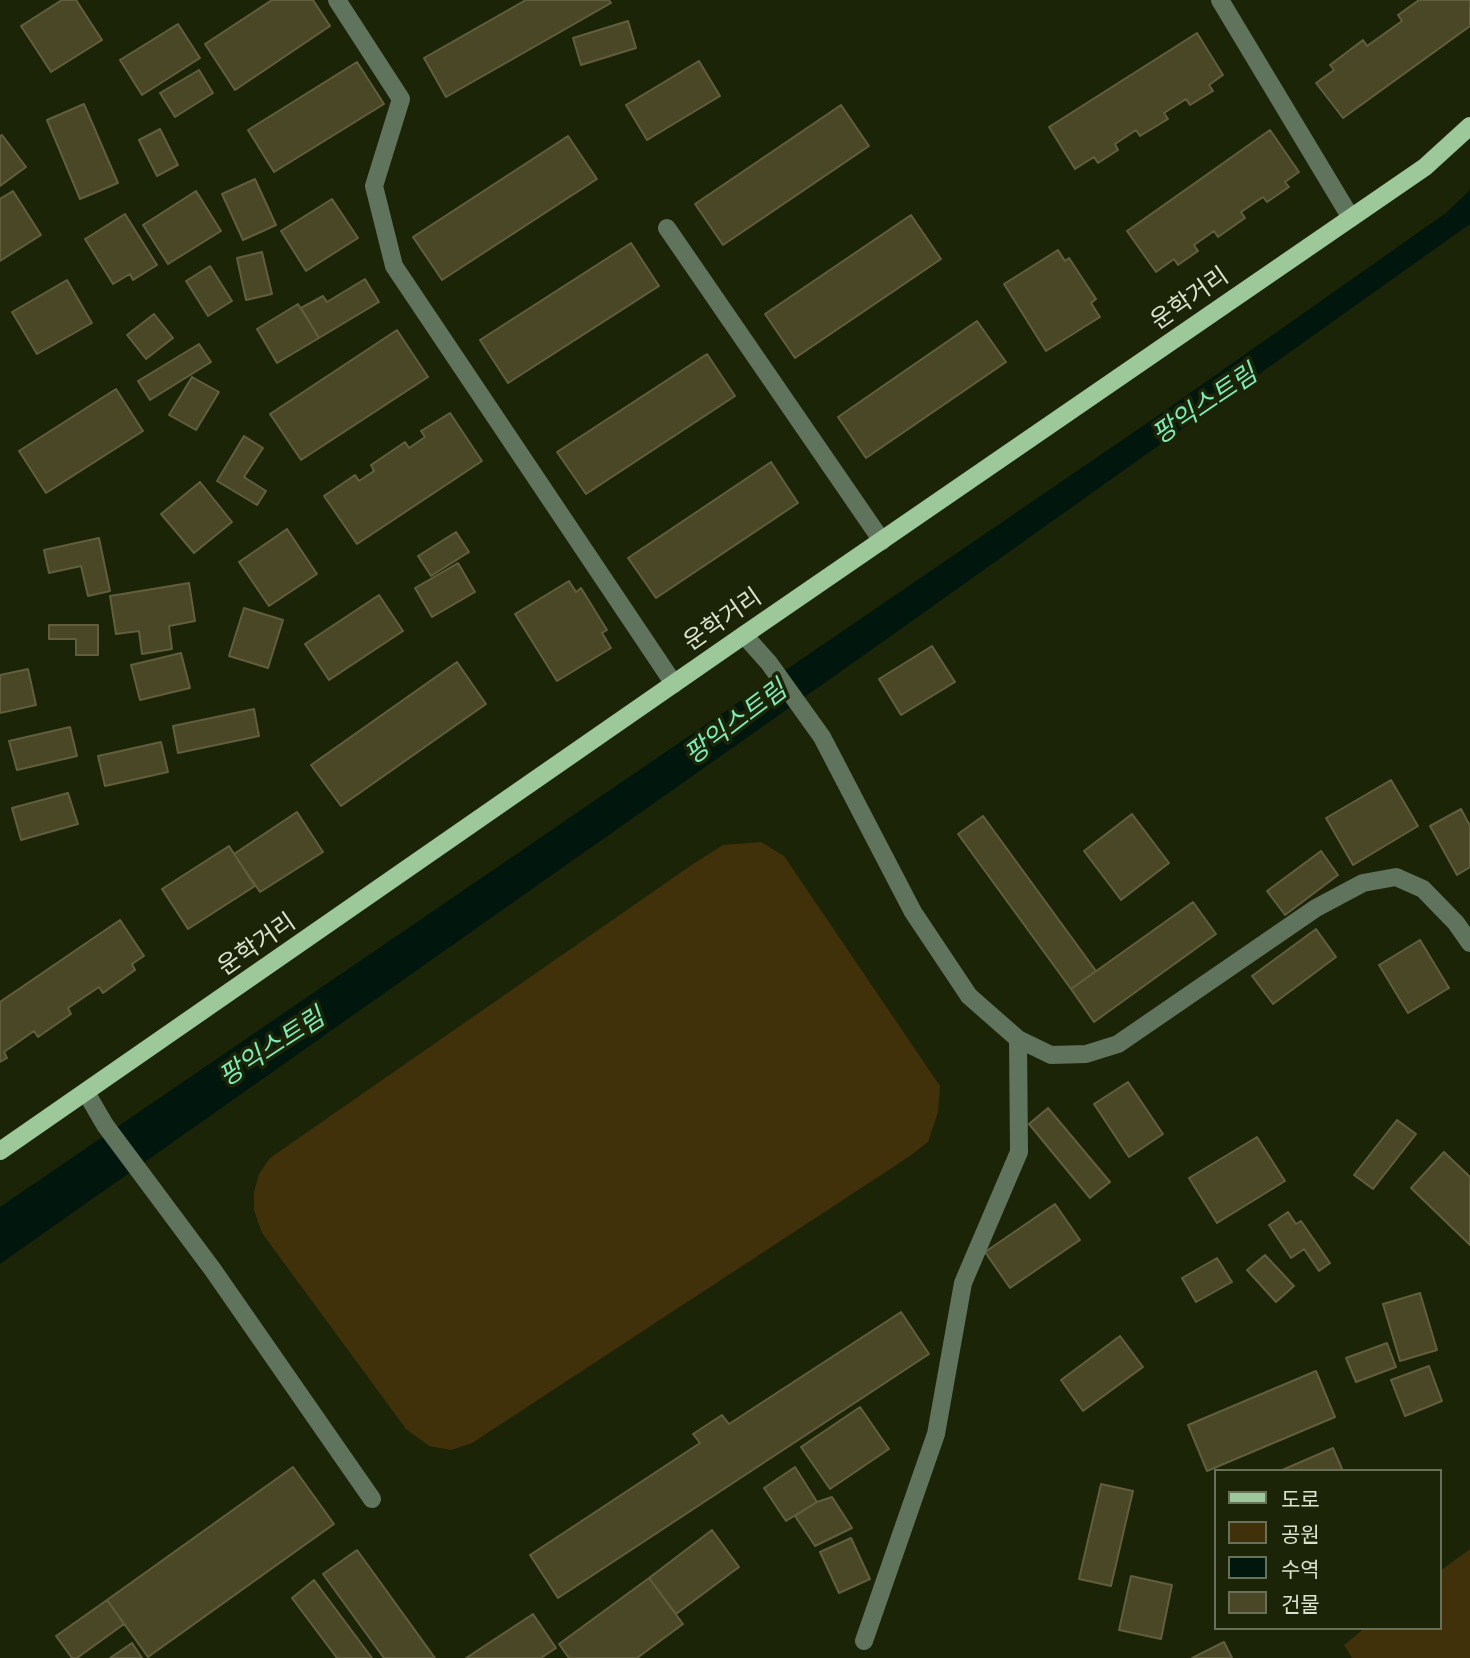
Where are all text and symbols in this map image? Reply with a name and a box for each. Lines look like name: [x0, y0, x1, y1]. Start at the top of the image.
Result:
street label: 운학거리: [1146, 262, 1234, 336]
water label: 팡익스트림: [1147, 359, 1263, 451]
street label: 운학거리: [679, 583, 767, 657]
water label: 팡익스트림: [679, 675, 793, 771]
street label: 운학거리: [213, 908, 301, 982]
water label: 팡익스트림: [213, 1002, 331, 1094]
legend: [1214, 1469, 1442, 1630]
text: 도로: [1281, 1485, 1320, 1513]
text: 공원: [1281, 1520, 1320, 1548]
text: 수역: [1281, 1555, 1320, 1583]
text: 건물: [1281, 1590, 1320, 1618]

